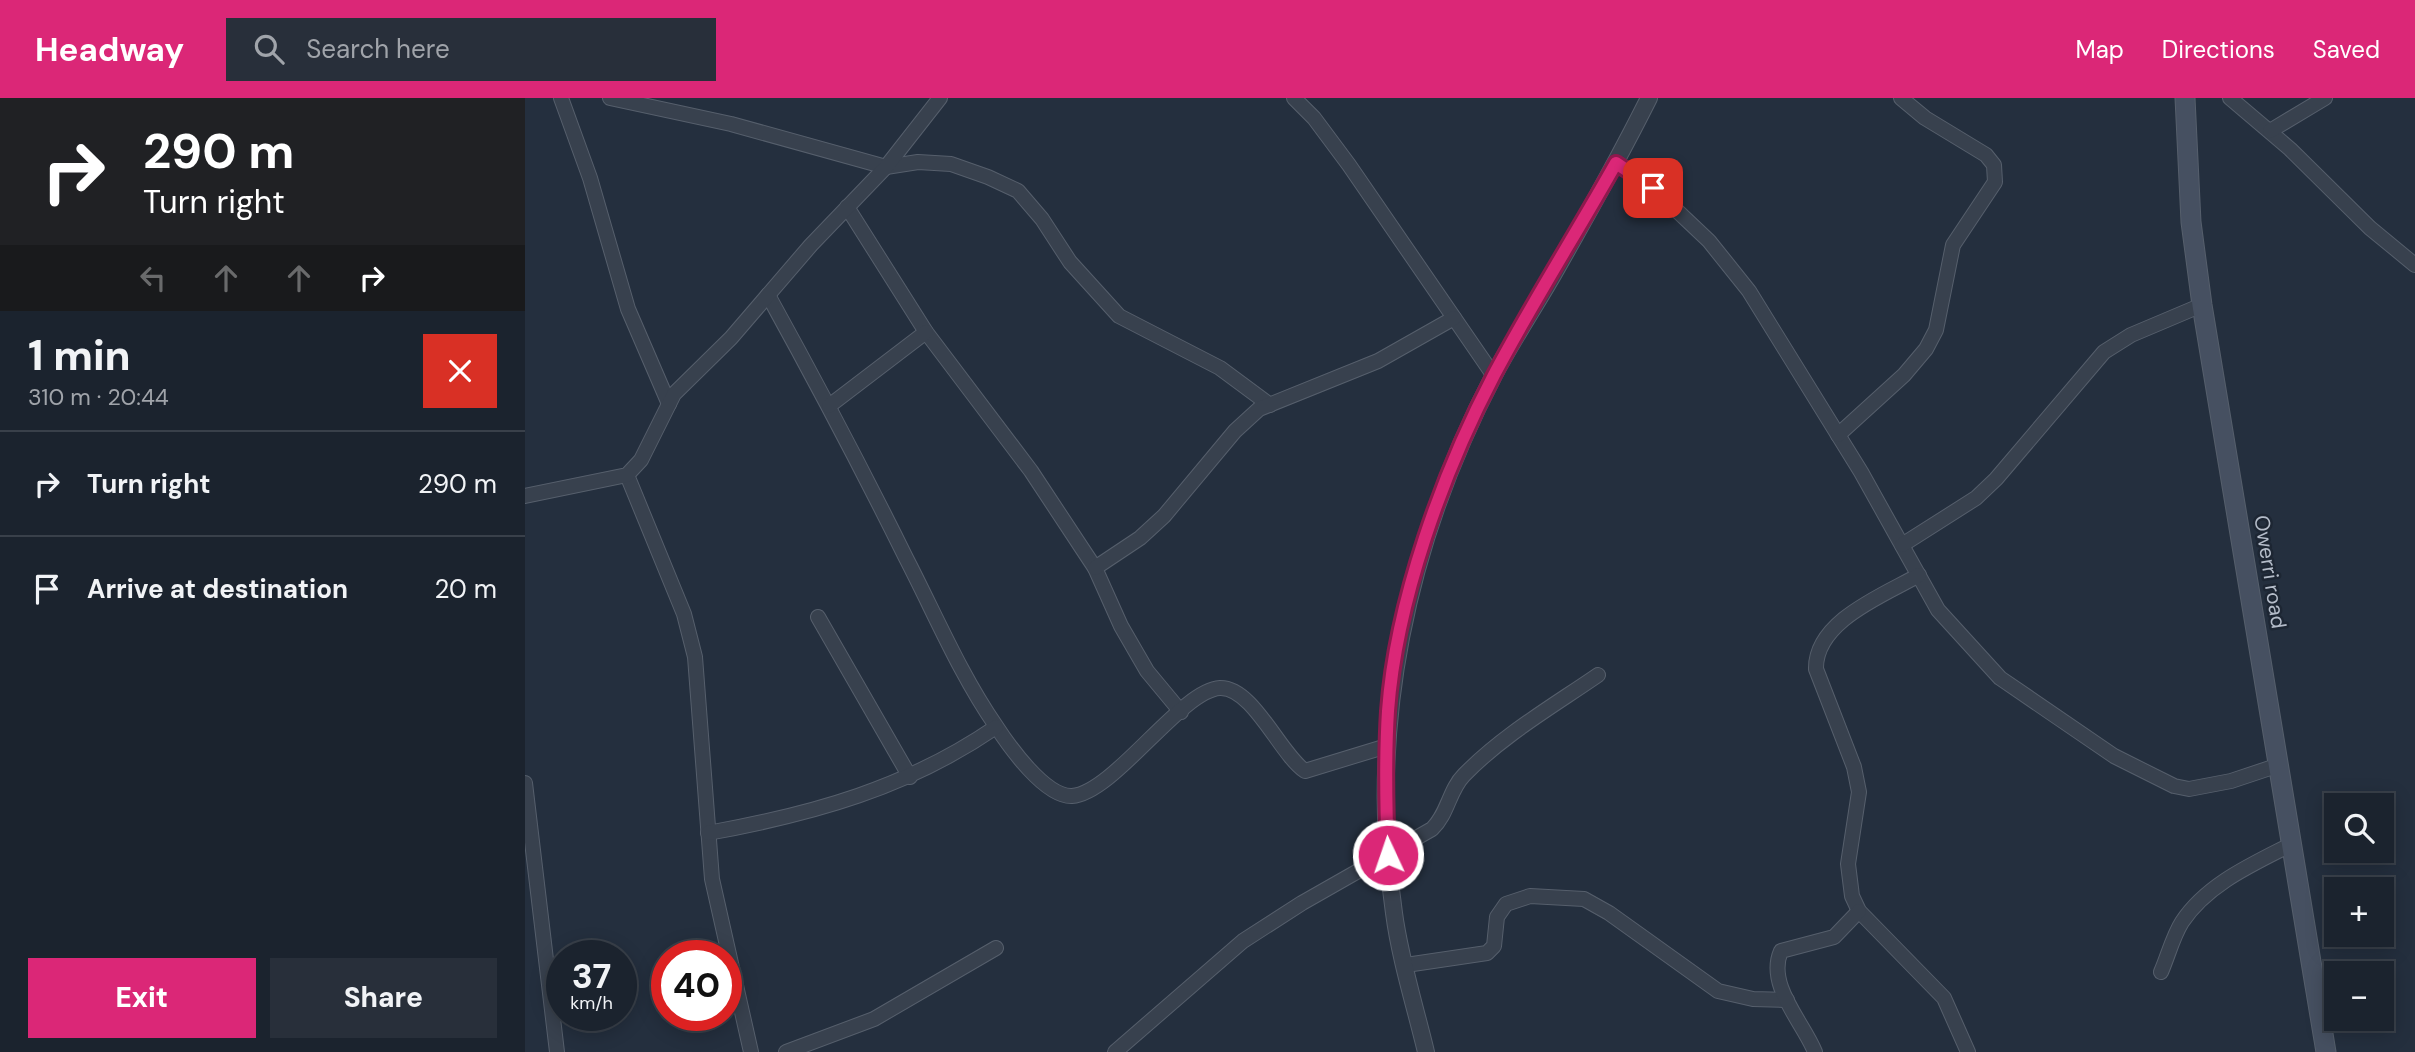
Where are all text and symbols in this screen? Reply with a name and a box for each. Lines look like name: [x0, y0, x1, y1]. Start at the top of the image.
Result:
search box: [226, 18, 716, 81]
text: Headway: [35, 28, 184, 71]
icon: search: [250, 30, 288, 68]
text: Search here: [306, 32, 450, 66]
text: Map: [2076, 34, 2124, 65]
text: Directions: [2162, 34, 2275, 65]
text: Saved: [2313, 34, 2380, 65]
text: 290 m: [143, 119, 294, 183]
icon: right: [28, 126, 119, 217]
pin: [1623, 158, 1683, 218]
icon: arrive: [1634, 169, 1672, 207]
text: Turn right: [143, 181, 285, 223]
icon: left: [134, 259, 172, 297]
icon: ahead: [207, 259, 245, 297]
icon: ahead: [280, 259, 318, 297]
icon: right: [353, 259, 391, 297]
text: 1 min: [28, 328, 131, 383]
button: close: [423, 334, 497, 408]
text: 310 m · 20:44: [28, 382, 169, 412]
icon: right: [28, 465, 66, 503]
text: Turn right: [87, 467, 211, 501]
text: 290 m: [418, 467, 497, 501]
street label: Owerri road: [2247, 513, 2293, 631]
icon: arrive: [28, 570, 66, 608]
text: Arrive at destination: [87, 572, 348, 606]
text: 20 m: [434, 572, 497, 606]
map controls: [2324, 793, 2394, 1031]
button: search: [2324, 793, 2394, 863]
position arrow: [1351, 818, 1425, 892]
button: +: [2324, 877, 2394, 947]
speed limit sign: 40: [651, 940, 742, 1031]
text: 37: [572, 953, 611, 999]
button: Exit: [28, 958, 256, 1038]
button: Share: [270, 958, 497, 1038]
button: −: [2324, 961, 2394, 1031]
text: km/h: [570, 991, 613, 1015]

